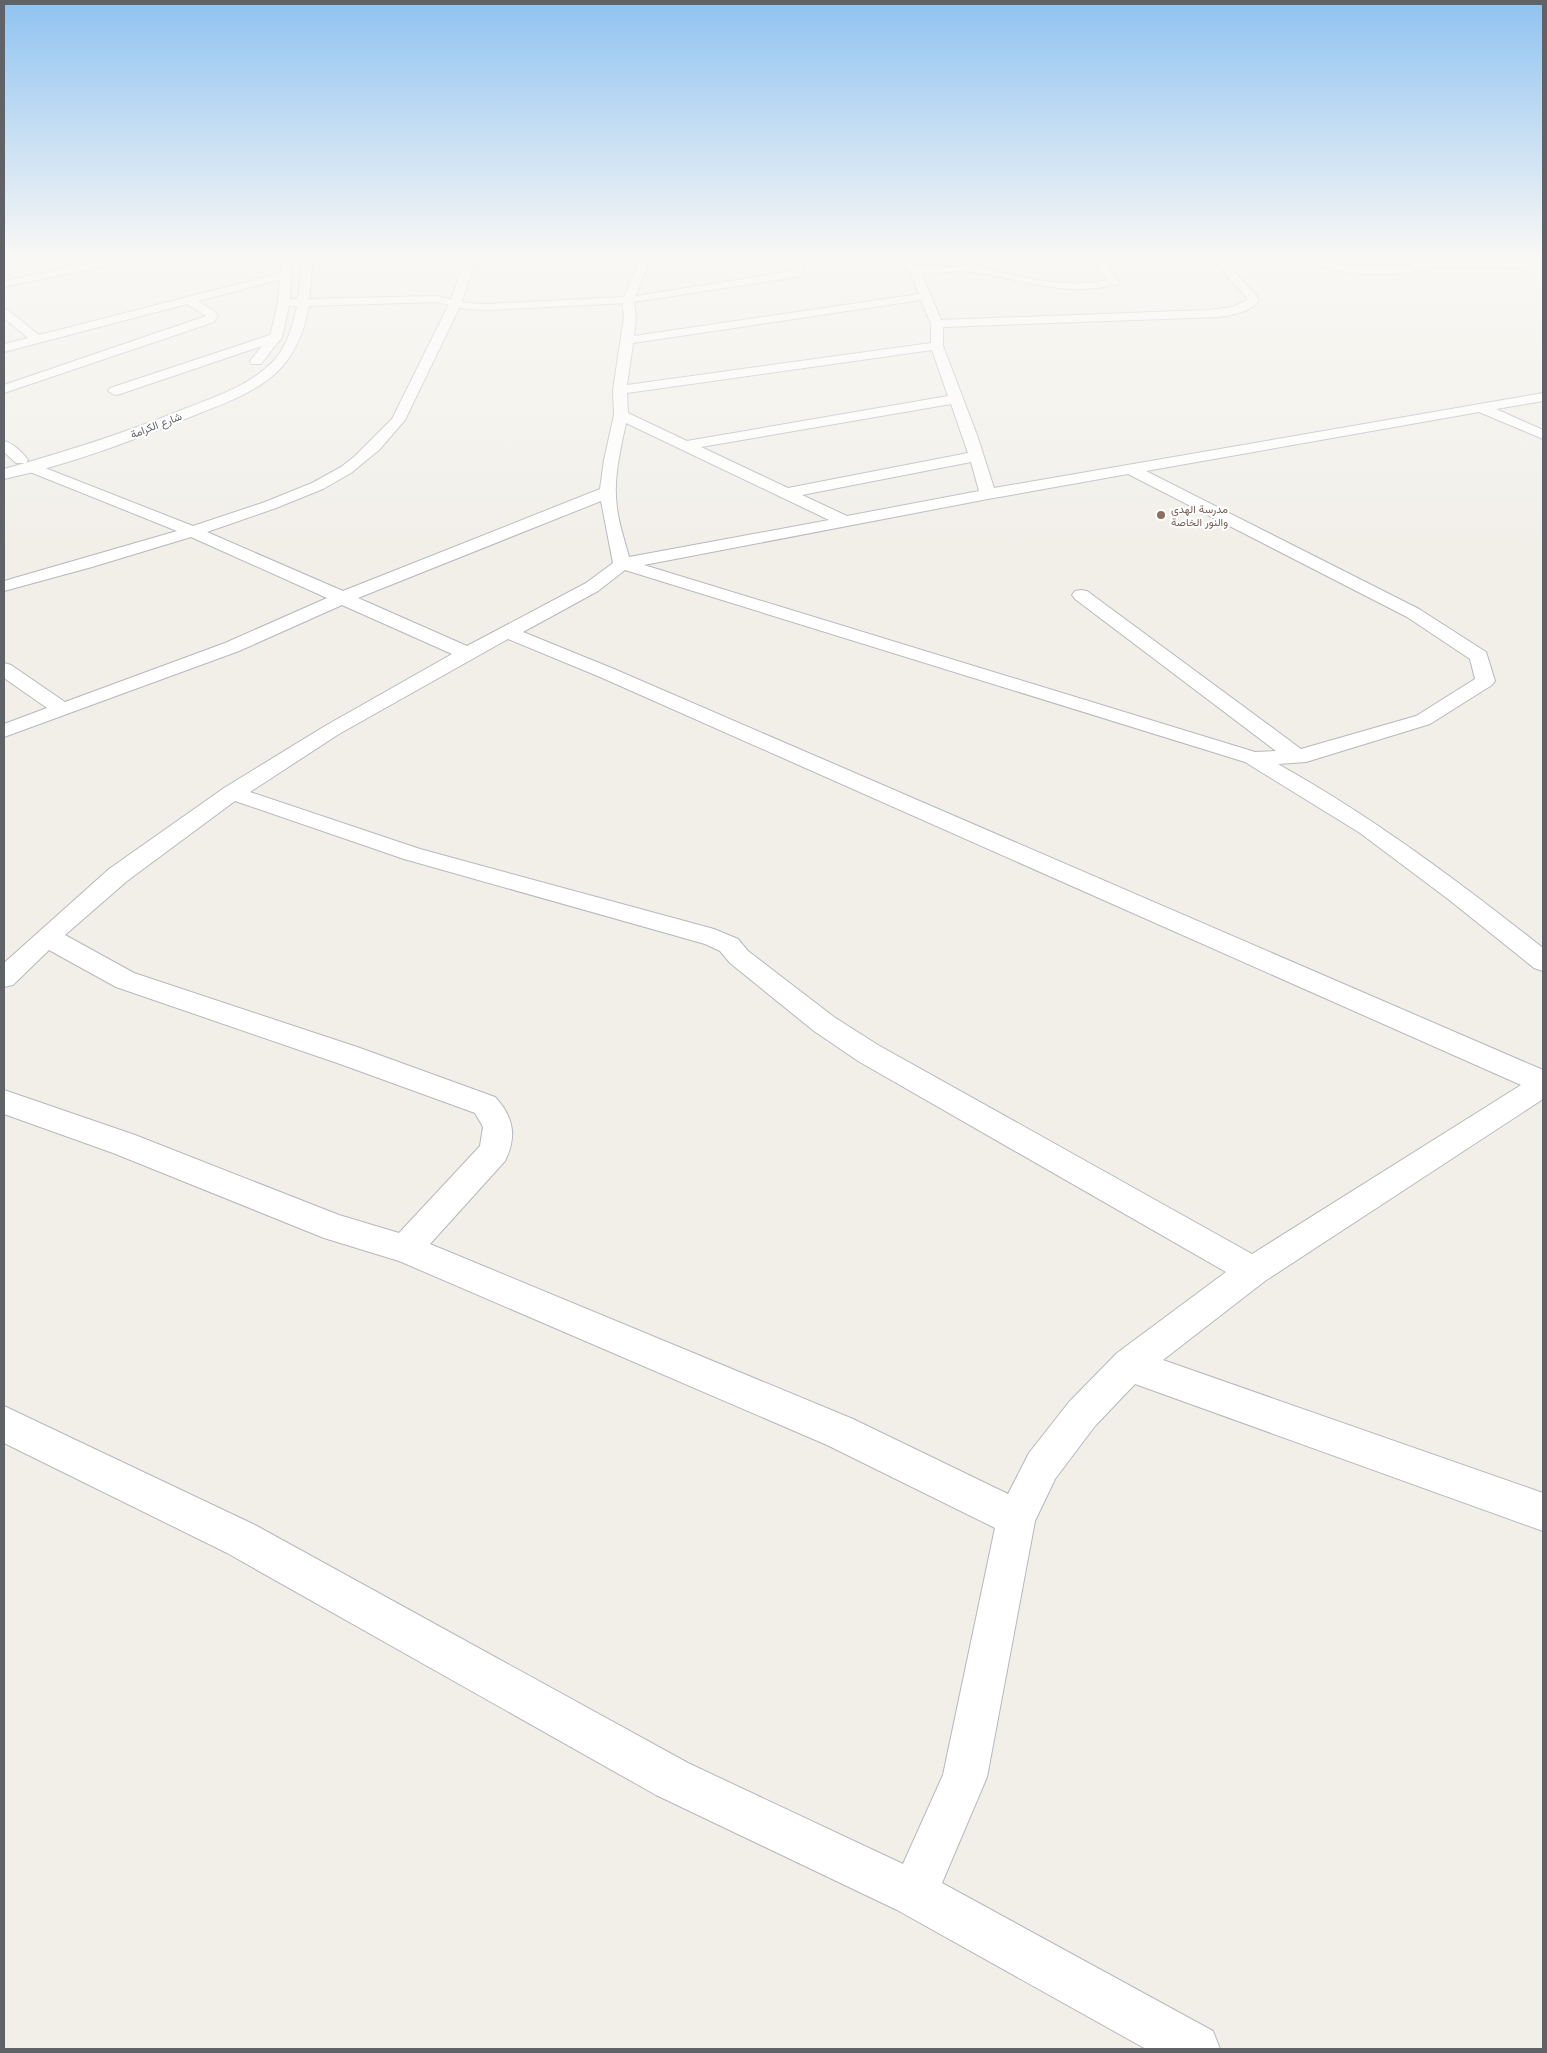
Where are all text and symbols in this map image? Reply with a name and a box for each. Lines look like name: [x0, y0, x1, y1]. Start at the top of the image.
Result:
street label: شارع الكرامة: [129, 410, 184, 442]
place label: مدرسة الهدى والنور الخاصة: [1171, 503, 1228, 529]
marker: مدرسة الهدى والنور الخاصة: [1155, 509, 1167, 521]

